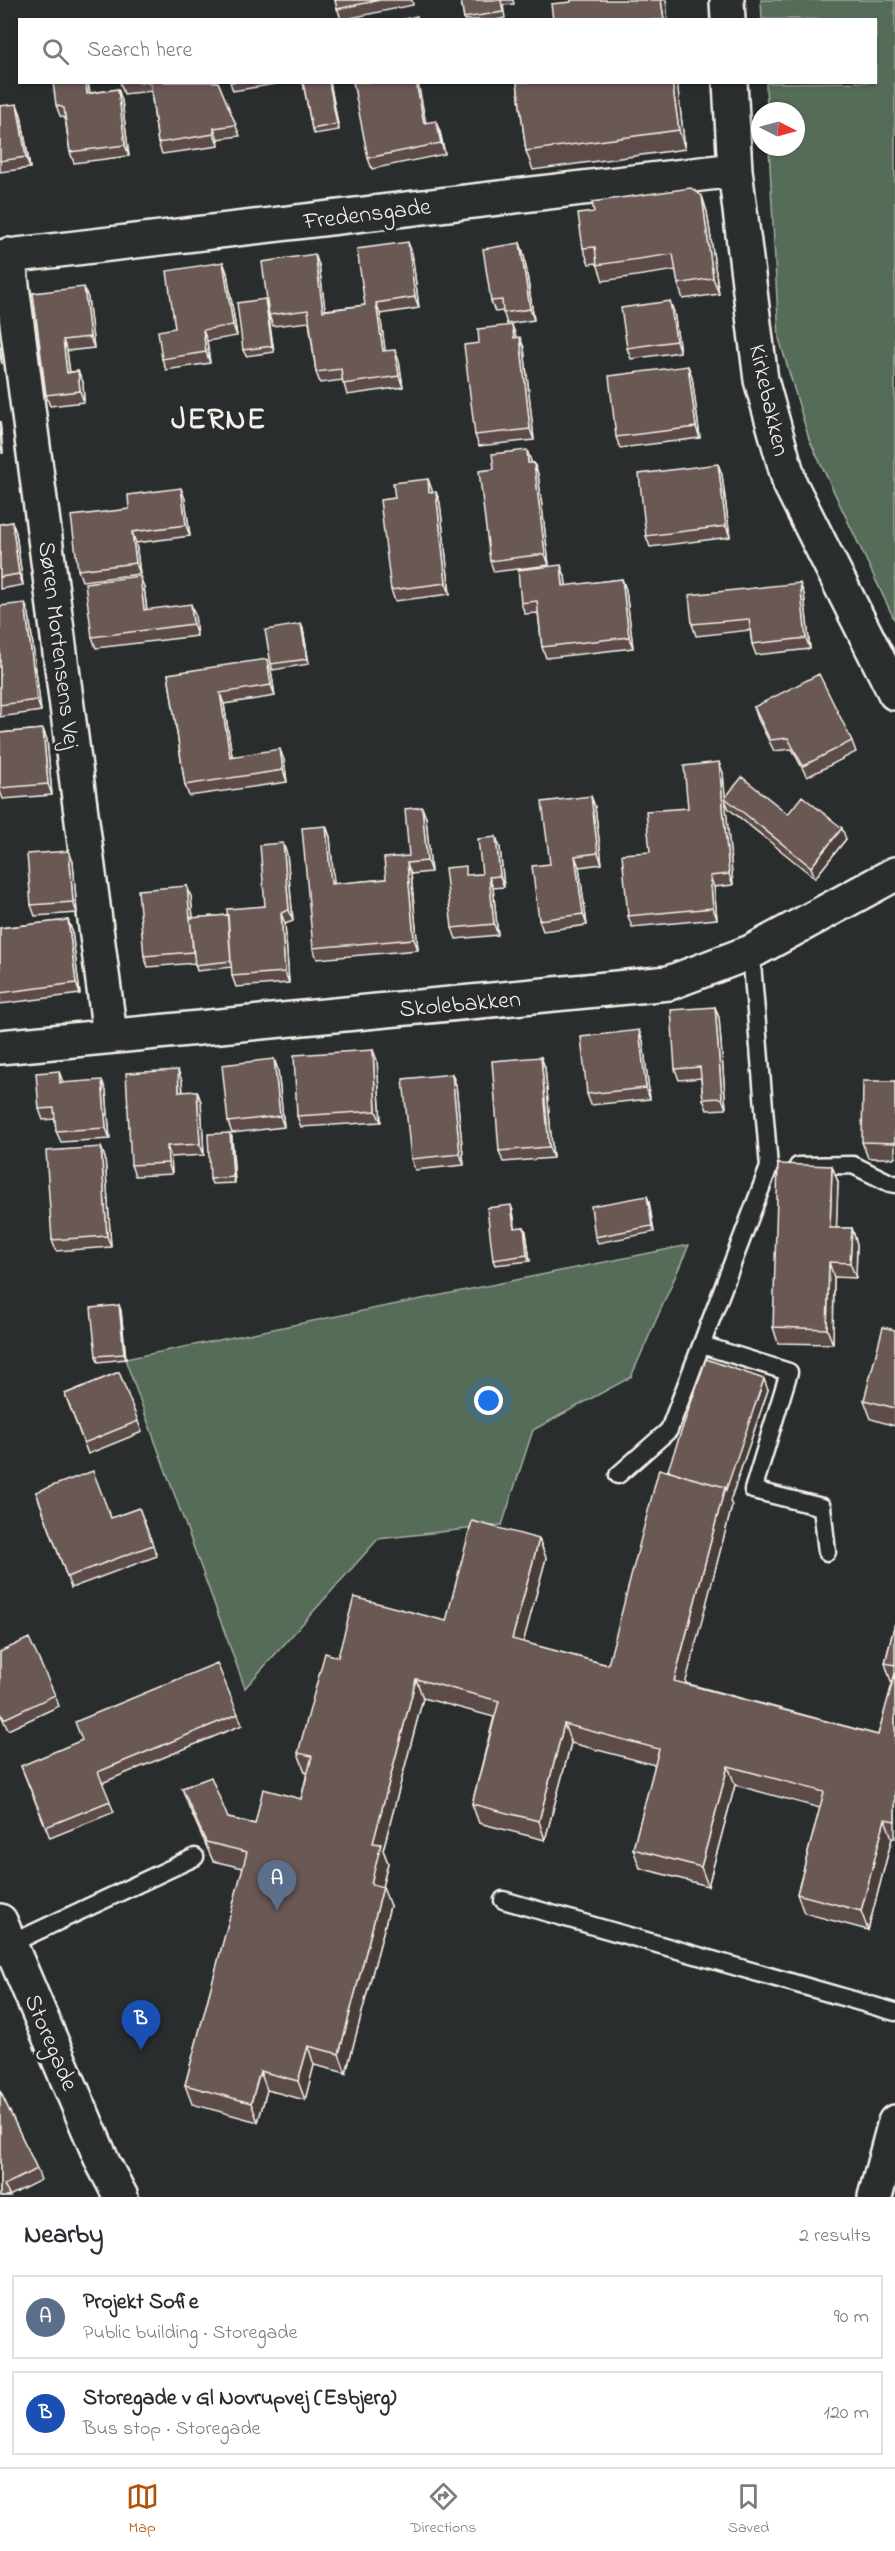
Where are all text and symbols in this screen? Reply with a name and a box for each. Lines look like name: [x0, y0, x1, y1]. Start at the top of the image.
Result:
search box: [18, 18, 877, 84]
icon: search: [39, 35, 72, 68]
text: Search here: [87, 35, 192, 67]
north arrow: [751, 102, 805, 156]
street label: Fredensgade: [301, 190, 433, 241]
street label: Kirkebakken: [738, 341, 797, 460]
district label: JERNE: [171, 399, 267, 443]
street label: Søren Mortensens Vej: [27, 539, 88, 752]
street label: Skolebakken: [398, 983, 522, 1028]
your location: [474, 1386, 503, 1415]
pin: A: [258, 1860, 296, 1910]
street label: Storegade: [14, 1989, 86, 2097]
pin: B: [122, 2000, 160, 2050]
text: Nearby: [24, 2217, 103, 2255]
text: 2 results: [799, 2222, 871, 2251]
text: Projekt Sofie: [83, 2287, 199, 2319]
text: A: [39, 2303, 52, 2332]
text: 90 m: [834, 2303, 869, 2332]
text: Public building · Storegade: [83, 2319, 298, 2348]
text: Storegade v Gl Novrupvej (Esbjerg): [83, 2383, 397, 2415]
text: B: [39, 2399, 52, 2428]
text: 120 m: [824, 2399, 869, 2428]
text: Bus stop · Storegade: [83, 2415, 261, 2444]
tab: Map: [126, 2480, 159, 2540]
tab: Directions: [410, 2480, 476, 2540]
tab: Saved: [728, 2480, 769, 2540]

